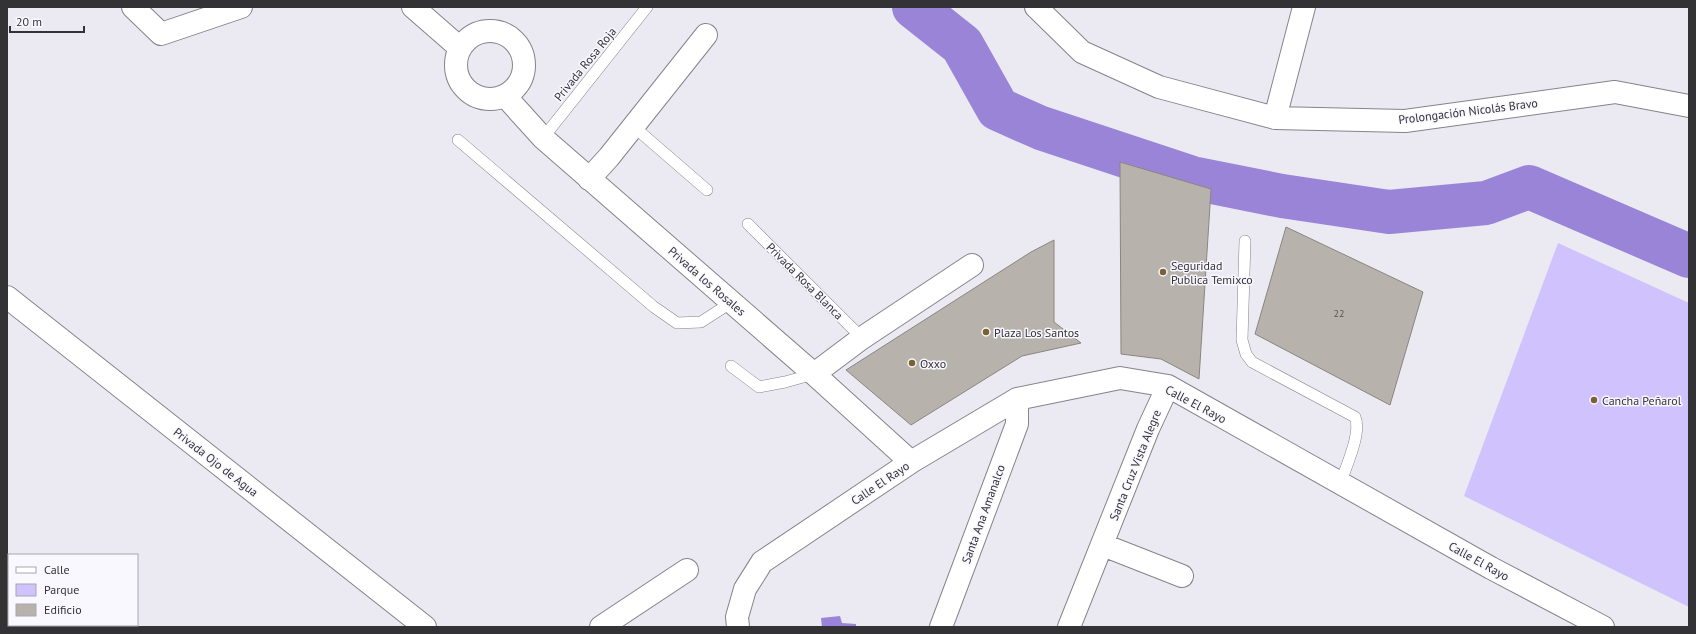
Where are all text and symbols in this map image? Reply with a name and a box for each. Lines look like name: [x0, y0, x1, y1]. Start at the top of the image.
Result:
scale bar: [10, 8, 84, 34]
text: 20 m: [16, 14, 42, 29]
street label: Privada Rosa Roja: [551, 24, 619, 104]
street label: Prolongación Nicolás Bravo: [1397, 95, 1539, 127]
street label: Privada Rosa Blanca: [763, 239, 847, 323]
street label: Privada los Rosales: [665, 243, 749, 319]
place label: Seguridad Publica Temixco: [1171, 258, 1253, 287]
marker: Seguridad Publica Temixco: [1158, 267, 1168, 277]
house number: 22: [1334, 307, 1344, 320]
place label: Plaza Los Santos: [994, 325, 1079, 340]
marker: Plaza Los Santos: [981, 327, 991, 337]
place label: Oxxo: [920, 356, 946, 371]
marker: Oxxo: [907, 358, 917, 368]
street label: Calle El Rayo: [1163, 382, 1229, 426]
place label: Cancha Peñarol: [1602, 393, 1682, 408]
marker: Cancha Peñarol: [1589, 395, 1599, 405]
street label: Santa Cruz Vista Alegre: [1106, 407, 1164, 523]
street label: Privada Ojo de Agua: [171, 424, 261, 500]
street label: Calle El Rayo: [848, 458, 912, 508]
street label: Santa Ana Amanalco: [958, 462, 1008, 566]
street label: Calle El Rayo: [1446, 538, 1512, 584]
legend: [8, 554, 138, 626]
text: Calle: [44, 562, 70, 577]
text: Parque: [44, 582, 79, 597]
text: Edificio: [44, 602, 82, 617]

